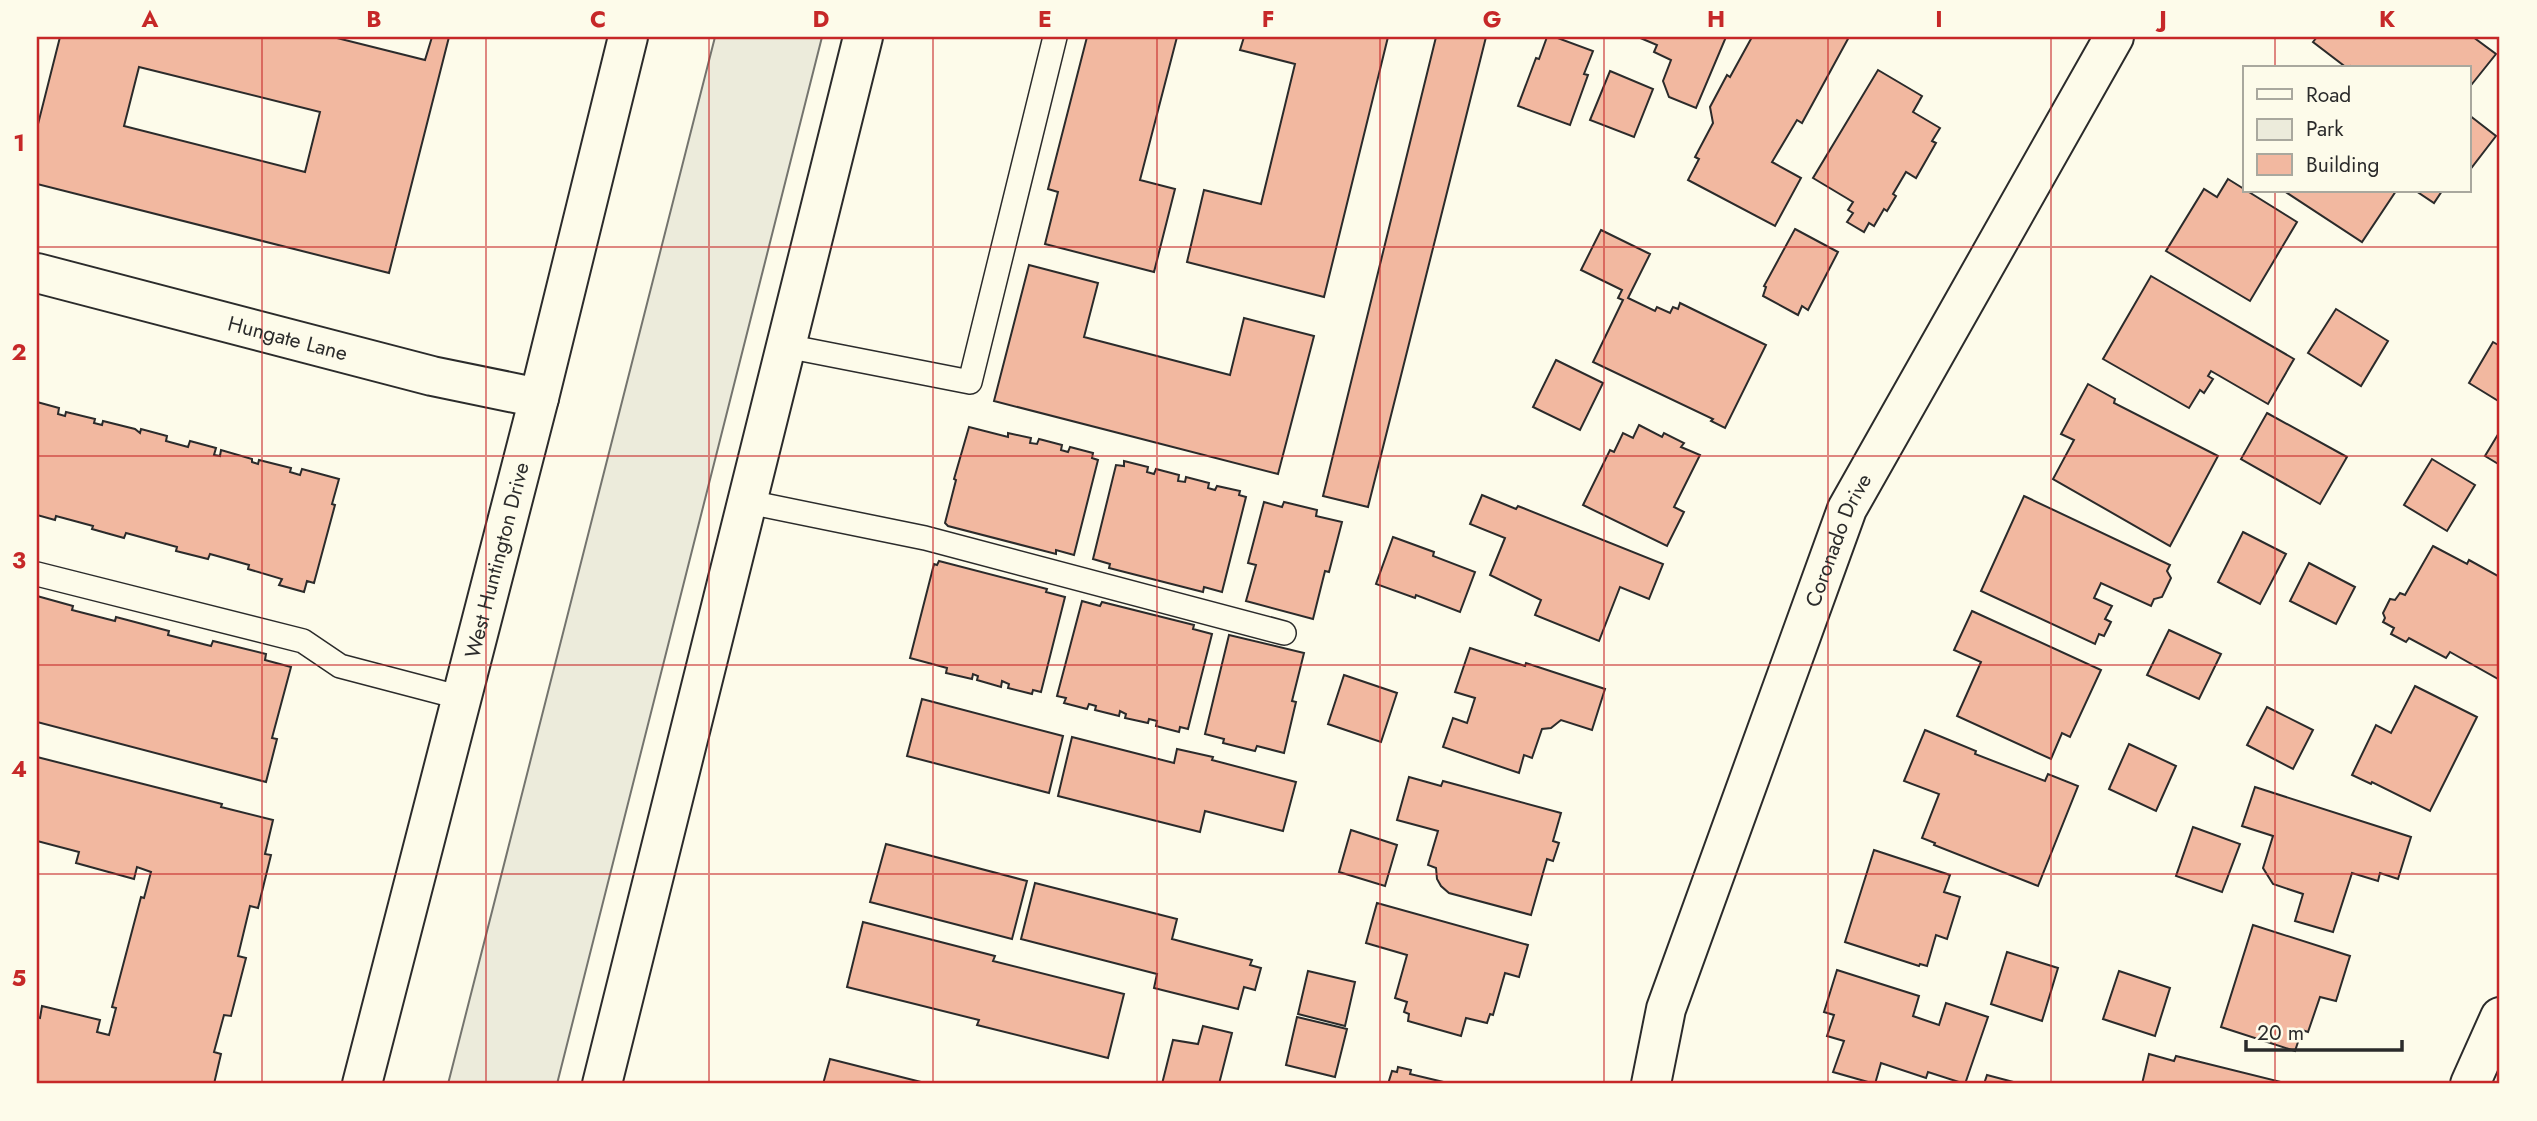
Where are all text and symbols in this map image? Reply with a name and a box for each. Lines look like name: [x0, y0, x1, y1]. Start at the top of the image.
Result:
text: A: [141, 2, 159, 36]
text: B: [366, 2, 382, 36]
text: C: [590, 2, 606, 36]
text: D: [813, 2, 830, 36]
text: E: [1038, 2, 1052, 36]
text: F: [1262, 2, 1274, 36]
text: G: [1483, 2, 1501, 36]
text: H: [1707, 2, 1725, 36]
text: I: [1935, 2, 1943, 36]
text: J: [2155, 2, 2167, 36]
text: K: [2379, 2, 2396, 36]
legend: [2243, 66, 2470, 192]
text: Road: [2306, 80, 2351, 110]
text: Park: [2306, 114, 2344, 144]
text: 1: [13, 126, 25, 160]
text: Building: [2306, 150, 2379, 180]
street label: Hungate Lane: [224, 308, 351, 368]
text: 2: [11, 335, 27, 369]
street label: West Huntington Drive: [458, 459, 537, 661]
street label: Coronado Drive: [1798, 468, 1879, 611]
text: 3: [12, 543, 26, 577]
text: 4: [11, 752, 27, 786]
text: 5: [12, 961, 26, 995]
scale bar: [2246, 1009, 2402, 1053]
text: 20 m: [2257, 1018, 2304, 1048]

